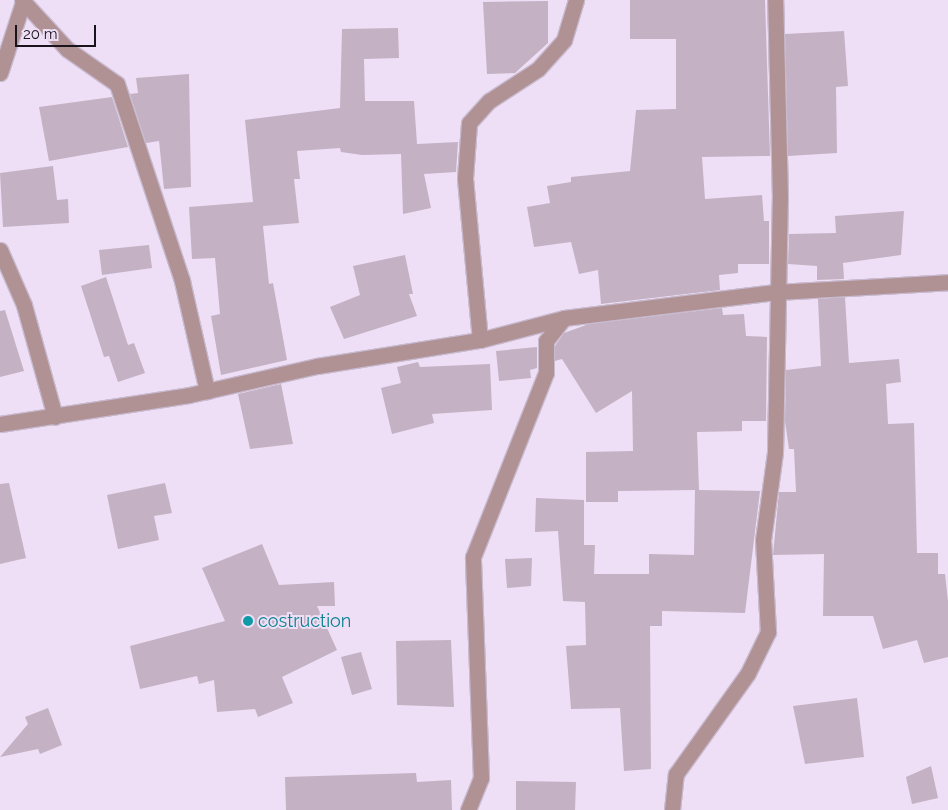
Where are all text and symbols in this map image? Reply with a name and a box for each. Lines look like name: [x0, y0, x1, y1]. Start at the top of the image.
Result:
scale bar: [18, 15, 99, 47]
text: 20 m: [23, 25, 58, 43]
place label: costruction: [258, 610, 351, 632]
marker: costruction: [242, 615, 254, 627]

